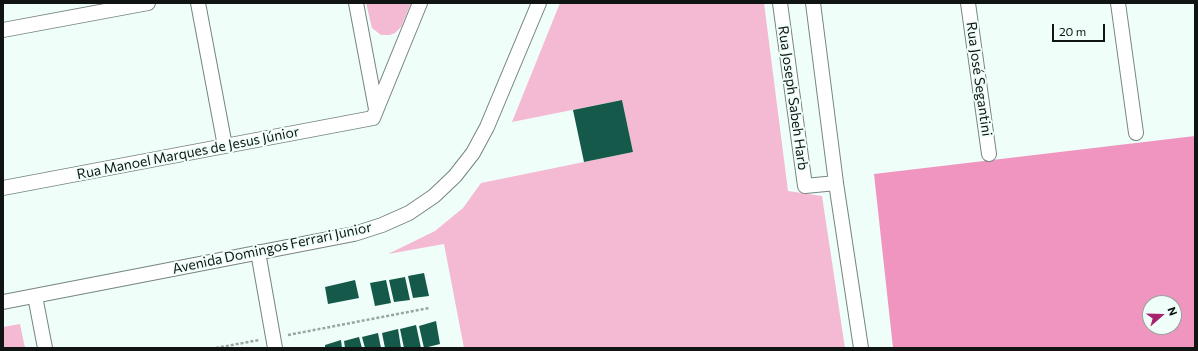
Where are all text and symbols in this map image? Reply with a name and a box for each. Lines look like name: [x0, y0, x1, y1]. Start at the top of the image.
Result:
scale bar: [1054, 16, 1107, 42]
street label: Rua José Segantini: [963, 21, 995, 137]
text: 20 m: [1059, 24, 1086, 38]
street label: Rua Joseph Sabeh Harb: [775, 25, 811, 171]
street label: Rua Manoel Marques de Jesus Júnior: [75, 123, 301, 183]
street label: Avenida Domingos Ferrari Junior: [171, 219, 373, 277]
north arrow: [1142, 295, 1182, 335]
text: N: [1165, 305, 1180, 317]

